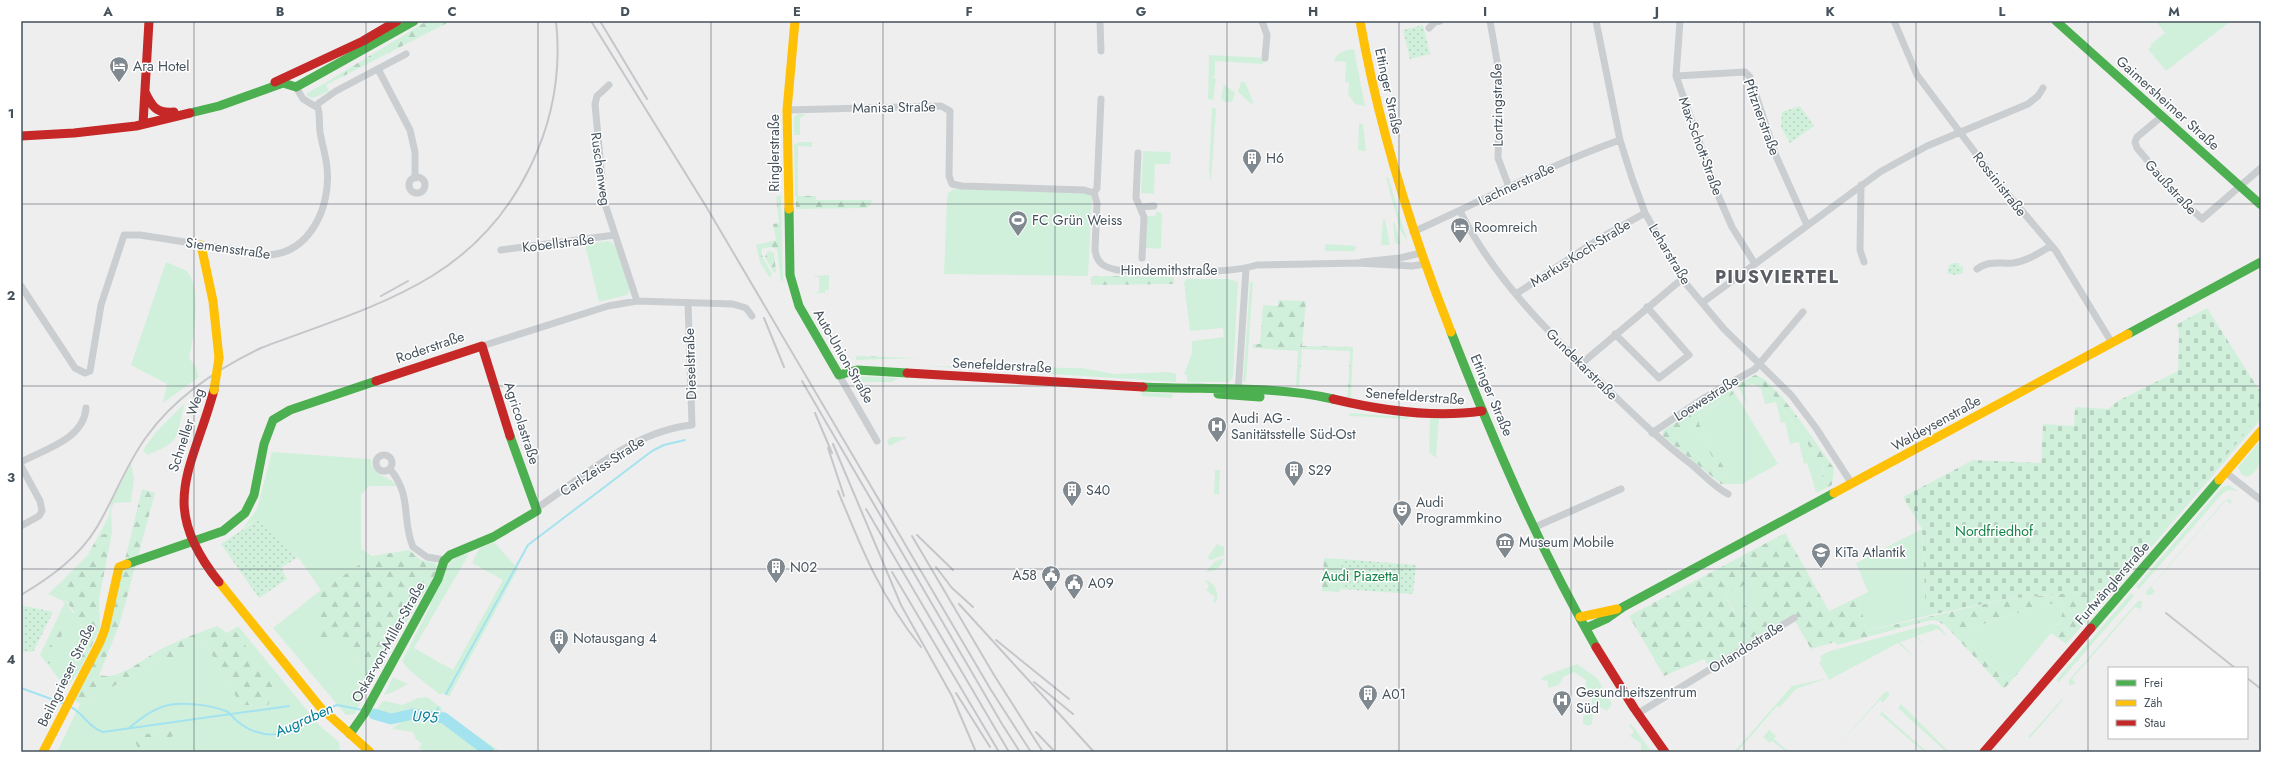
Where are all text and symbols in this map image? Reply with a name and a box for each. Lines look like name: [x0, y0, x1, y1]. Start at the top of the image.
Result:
text: A: [102, 2, 113, 21]
text: B: [276, 2, 285, 21]
text: C: [447, 2, 457, 21]
text: D: [620, 2, 630, 21]
text: E: [793, 2, 801, 21]
text: F: [965, 2, 973, 21]
text: G: [1136, 2, 1147, 21]
text: H: [1308, 2, 1318, 21]
text: I: [1483, 2, 1487, 21]
text: J: [1652, 2, 1659, 21]
text: K: [1825, 2, 1835, 21]
text: L: [1999, 2, 2006, 21]
text: M: [2168, 2, 2180, 21]
street label: Ettinger Straße: [1370, 46, 1408, 136]
street label: Gaimersheimer Straße: [2112, 51, 2224, 155]
hotel icon: Ara Hotel: [108, 55, 130, 83]
place label: Ara Hotel: [133, 56, 189, 76]
street label: Lortzingstraße: [1486, 63, 1508, 147]
street label: Pfitznerstraße: [1739, 76, 1785, 158]
street label: Max-Schott-Straße: [1674, 94, 1728, 198]
street label: Manisa Straße: [852, 96, 936, 118]
text: 1: [8, 104, 14, 123]
street label: Ringlerstraße: [764, 114, 784, 192]
street label: Ruschenweg: [586, 131, 616, 207]
building icon: H6: [1241, 147, 1263, 175]
street label: Rossinistraße: [1968, 147, 2032, 221]
place label: H6: [1266, 148, 1284, 168]
street label: Gaußstraße: [2140, 155, 2202, 219]
street label: Lachnerstraße: [1475, 158, 1557, 210]
sports icon: FC Grün Weiss: [1007, 209, 1029, 237]
place label: FC Grün Weiss: [1032, 210, 1123, 230]
street label: Markus-Koch-Straße: [1526, 214, 1634, 292]
hotel icon: Roomreich: [1449, 216, 1471, 244]
place label: Roomreich: [1474, 217, 1538, 237]
street label: Leharstraße: [1644, 220, 1696, 288]
street label: Kobellstraße: [521, 229, 595, 257]
street label: Siemensstraße: [184, 232, 272, 264]
street label: Hindemithstraße: [1120, 260, 1218, 280]
district label: PIUSVIERTEL: [1715, 264, 1839, 290]
text: 2: [7, 286, 15, 305]
street label: Auto-Union-Straße: [809, 305, 879, 407]
street label: Gundekarstraße: [1542, 324, 1622, 404]
street label: Roderstraße: [393, 326, 467, 368]
street label: Dieselstraße: [679, 328, 701, 400]
street label: Ettinger Straße: [1466, 351, 1518, 439]
street label: Senefelderstraße: [952, 352, 1052, 378]
street label: Loewestraße: [1670, 370, 1742, 426]
street label: Agricolastraße: [499, 379, 545, 467]
street label: Senefelderstraße: [1365, 383, 1465, 409]
street label: Schneller Weg: [163, 386, 209, 474]
street label: Waldeysenstraße: [1888, 390, 1984, 456]
place label: Audi AG - Sanitätsstelle Süd-Ost: [1231, 408, 1356, 444]
hospital icon: Audi AG - Sanitätsstelle Süd-Ost: [1206, 415, 1228, 443]
street label: Carl-Zeiss-Straße: [556, 431, 648, 501]
building icon: S29: [1283, 459, 1305, 487]
place label: S29: [1308, 460, 1332, 480]
text: 3: [7, 468, 15, 487]
building icon: S40: [1061, 479, 1083, 507]
place label: S40: [1086, 480, 1110, 500]
place label: Audi Programmkino: [1416, 492, 1502, 528]
theatre icon: Audi Programmkino: [1391, 499, 1413, 527]
park label: Nordfriedhof: [1955, 521, 2034, 541]
museum icon: Museum Mobile: [1494, 531, 1516, 559]
place label: Museum Mobile: [1519, 532, 1614, 552]
street label: Furtwänglerstraße: [2070, 537, 2154, 629]
school or university icon: KiTa Atlantik: [1810, 541, 1832, 569]
place label: KiTa Atlantik: [1835, 542, 1906, 562]
building icon: N02: [765, 556, 787, 584]
place label: N02: [790, 557, 817, 577]
public building icon: A58: [1040, 564, 1062, 592]
place label: A58: [1012, 565, 1037, 585]
park label: Audi Piazetta: [1321, 566, 1399, 586]
public building icon: A09: [1063, 572, 1085, 600]
place label: A09: [1088, 573, 1114, 593]
street label: Oskar-von-Miller-Straße: [346, 578, 430, 706]
street label: Orlandostraße: [1705, 616, 1787, 678]
street label: Beilngrieser Straße: [32, 620, 100, 730]
building icon: Notausgang 4: [548, 627, 570, 655]
place label: Notausgang 4: [573, 628, 657, 648]
text: 4: [6, 650, 16, 669]
legend: [2108, 667, 2248, 739]
text: Frei: [2144, 674, 2163, 692]
place label: Gesundheitszentrum Süd: [1576, 682, 1697, 718]
building icon: A01: [1357, 683, 1379, 711]
place label: A01: [1382, 684, 1406, 704]
hospital icon: Gesundheitszentrum Süd: [1551, 689, 1573, 717]
text: Zäh: [2144, 694, 2163, 712]
water label: Augraben: [270, 697, 337, 743]
water label: U95: [411, 705, 439, 729]
text: Stau: [2144, 714, 2166, 732]

